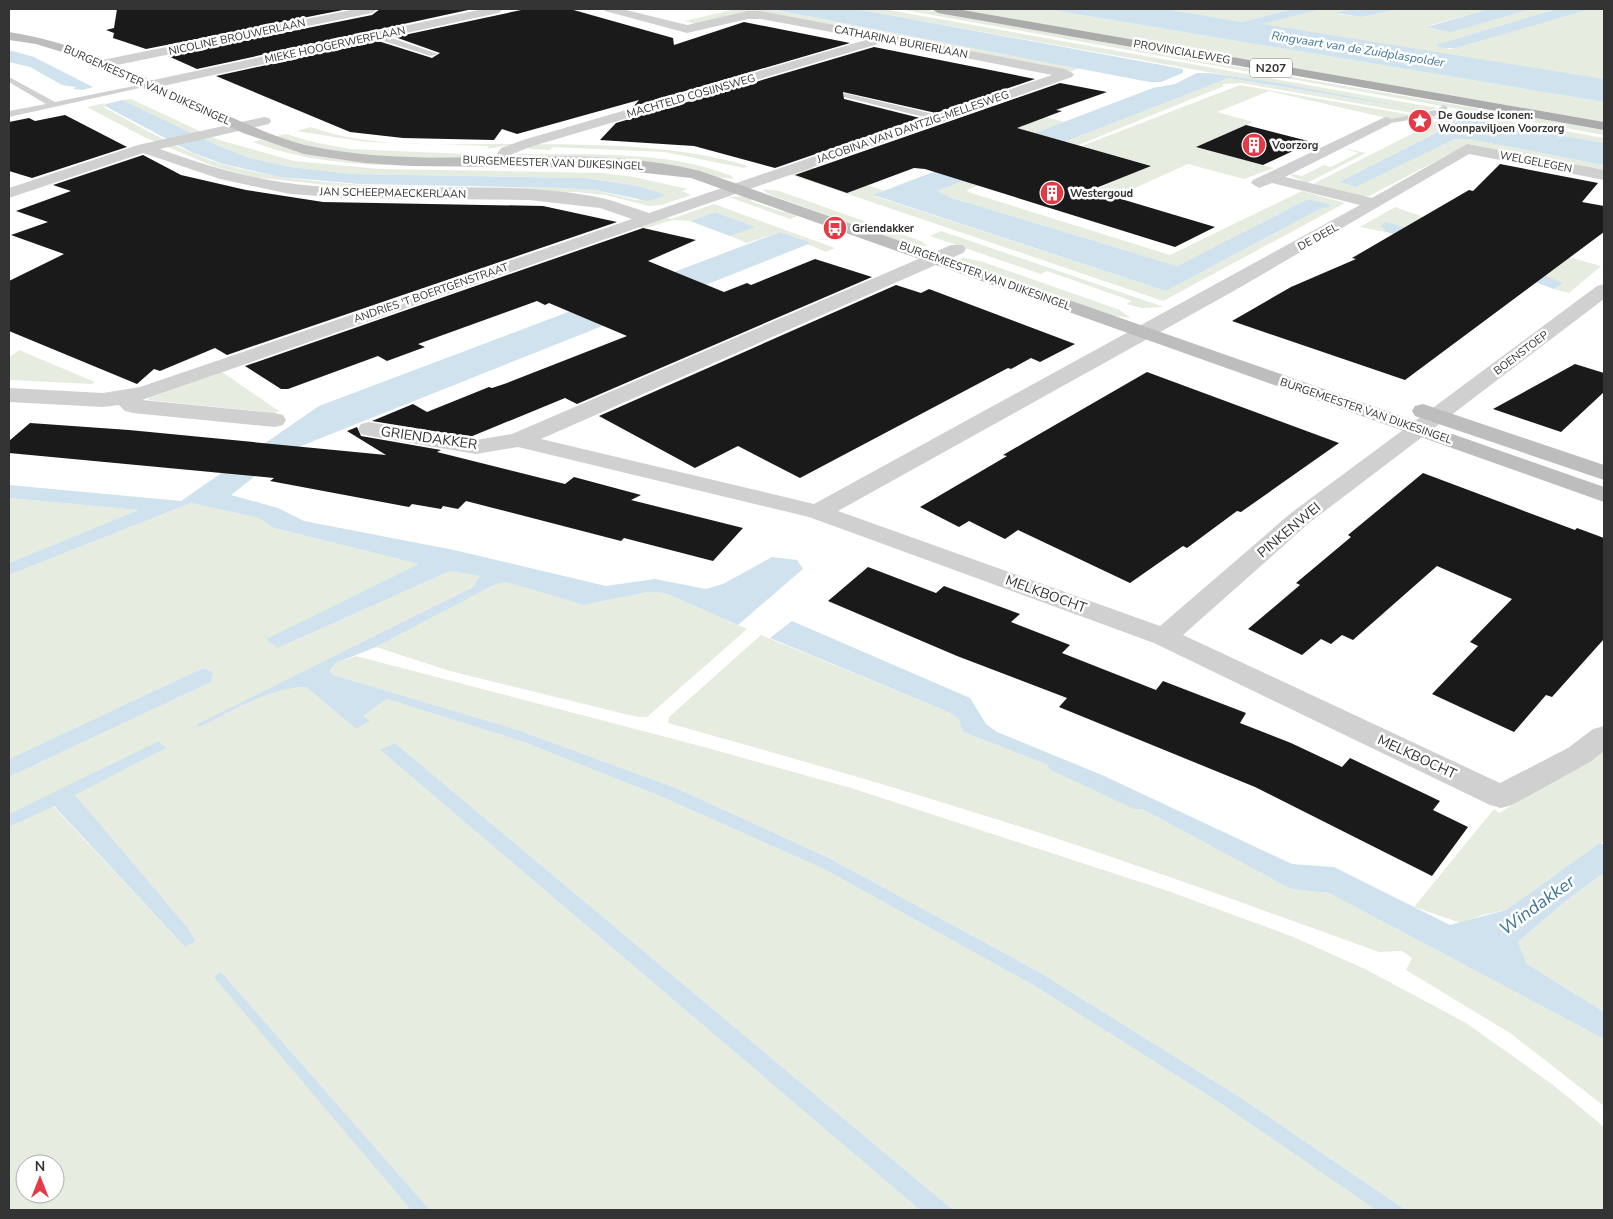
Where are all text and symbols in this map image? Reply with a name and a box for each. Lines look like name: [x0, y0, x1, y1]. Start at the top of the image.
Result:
street label: NICOLINE BROUWERLAAN: [167, 15, 307, 59]
street label: CATHARINA BURIERLAAN: [833, 22, 969, 62]
street label: MIEKE HOOGERWERFLAAN: [263, 23, 407, 67]
water label: Ringvaart van de Zuidplaspolder: [1270, 27, 1446, 71]
street label: PROVINCIALEWEG: [1132, 36, 1232, 68]
street label: BURGEMEESTER VAN DIJKESINGEL: [61, 41, 233, 129]
road number: N207: [1250, 58, 1292, 78]
street label: MACHTELD COSIJNSWEG: [625, 70, 757, 122]
street label: JACOBINA VAN DANTZIG-MELLESWEG: [814, 87, 1011, 167]
place icon: De Goudse Iconen: Woonpaviljoen Voorzorg: [1407, 108, 1433, 134]
place label: De Goudse Iconen: Woonpaviljoen Voorzorg: [1438, 108, 1564, 136]
building icon: Voorzorg: [1241, 132, 1267, 158]
place label: Voorzorg: [1271, 138, 1319, 153]
street label: WELGELEGEN: [1499, 148, 1573, 176]
street label: BURGEMEESTER VAN DIJKESINGEL: [462, 152, 644, 174]
building icon: Westergoud: [1039, 180, 1065, 206]
street label: JAN SCHEEPMAECKERLAAN: [319, 184, 466, 202]
place label: Westergoud: [1070, 186, 1133, 201]
bus stop icon: Griendakker: [822, 215, 848, 241]
street label: DE DEEL: [1295, 220, 1341, 254]
place label: Griendakker: [852, 221, 915, 236]
street label: BURGEMEESTER VAN DIJKESINGEL: [897, 238, 1073, 314]
street label: ANDRIES 'T BOERTGENSTRAAT: [352, 259, 511, 327]
street label: BOENSTOEP: [1491, 327, 1551, 379]
street label: BURGEMEESTER VAN DIJKESINGEL: [1278, 374, 1454, 448]
street label: GRIENDAKKER: [380, 422, 478, 454]
street label: PINKENWEI: [1253, 498, 1325, 562]
street label: MELKBOCHT: [1003, 571, 1090, 618]
street label: MELKBOCHT: [1374, 730, 1460, 784]
water label: Windakker: [1494, 869, 1580, 941]
north arrow: [15, 1154, 65, 1204]
text: N: [35, 1157, 45, 1176]

